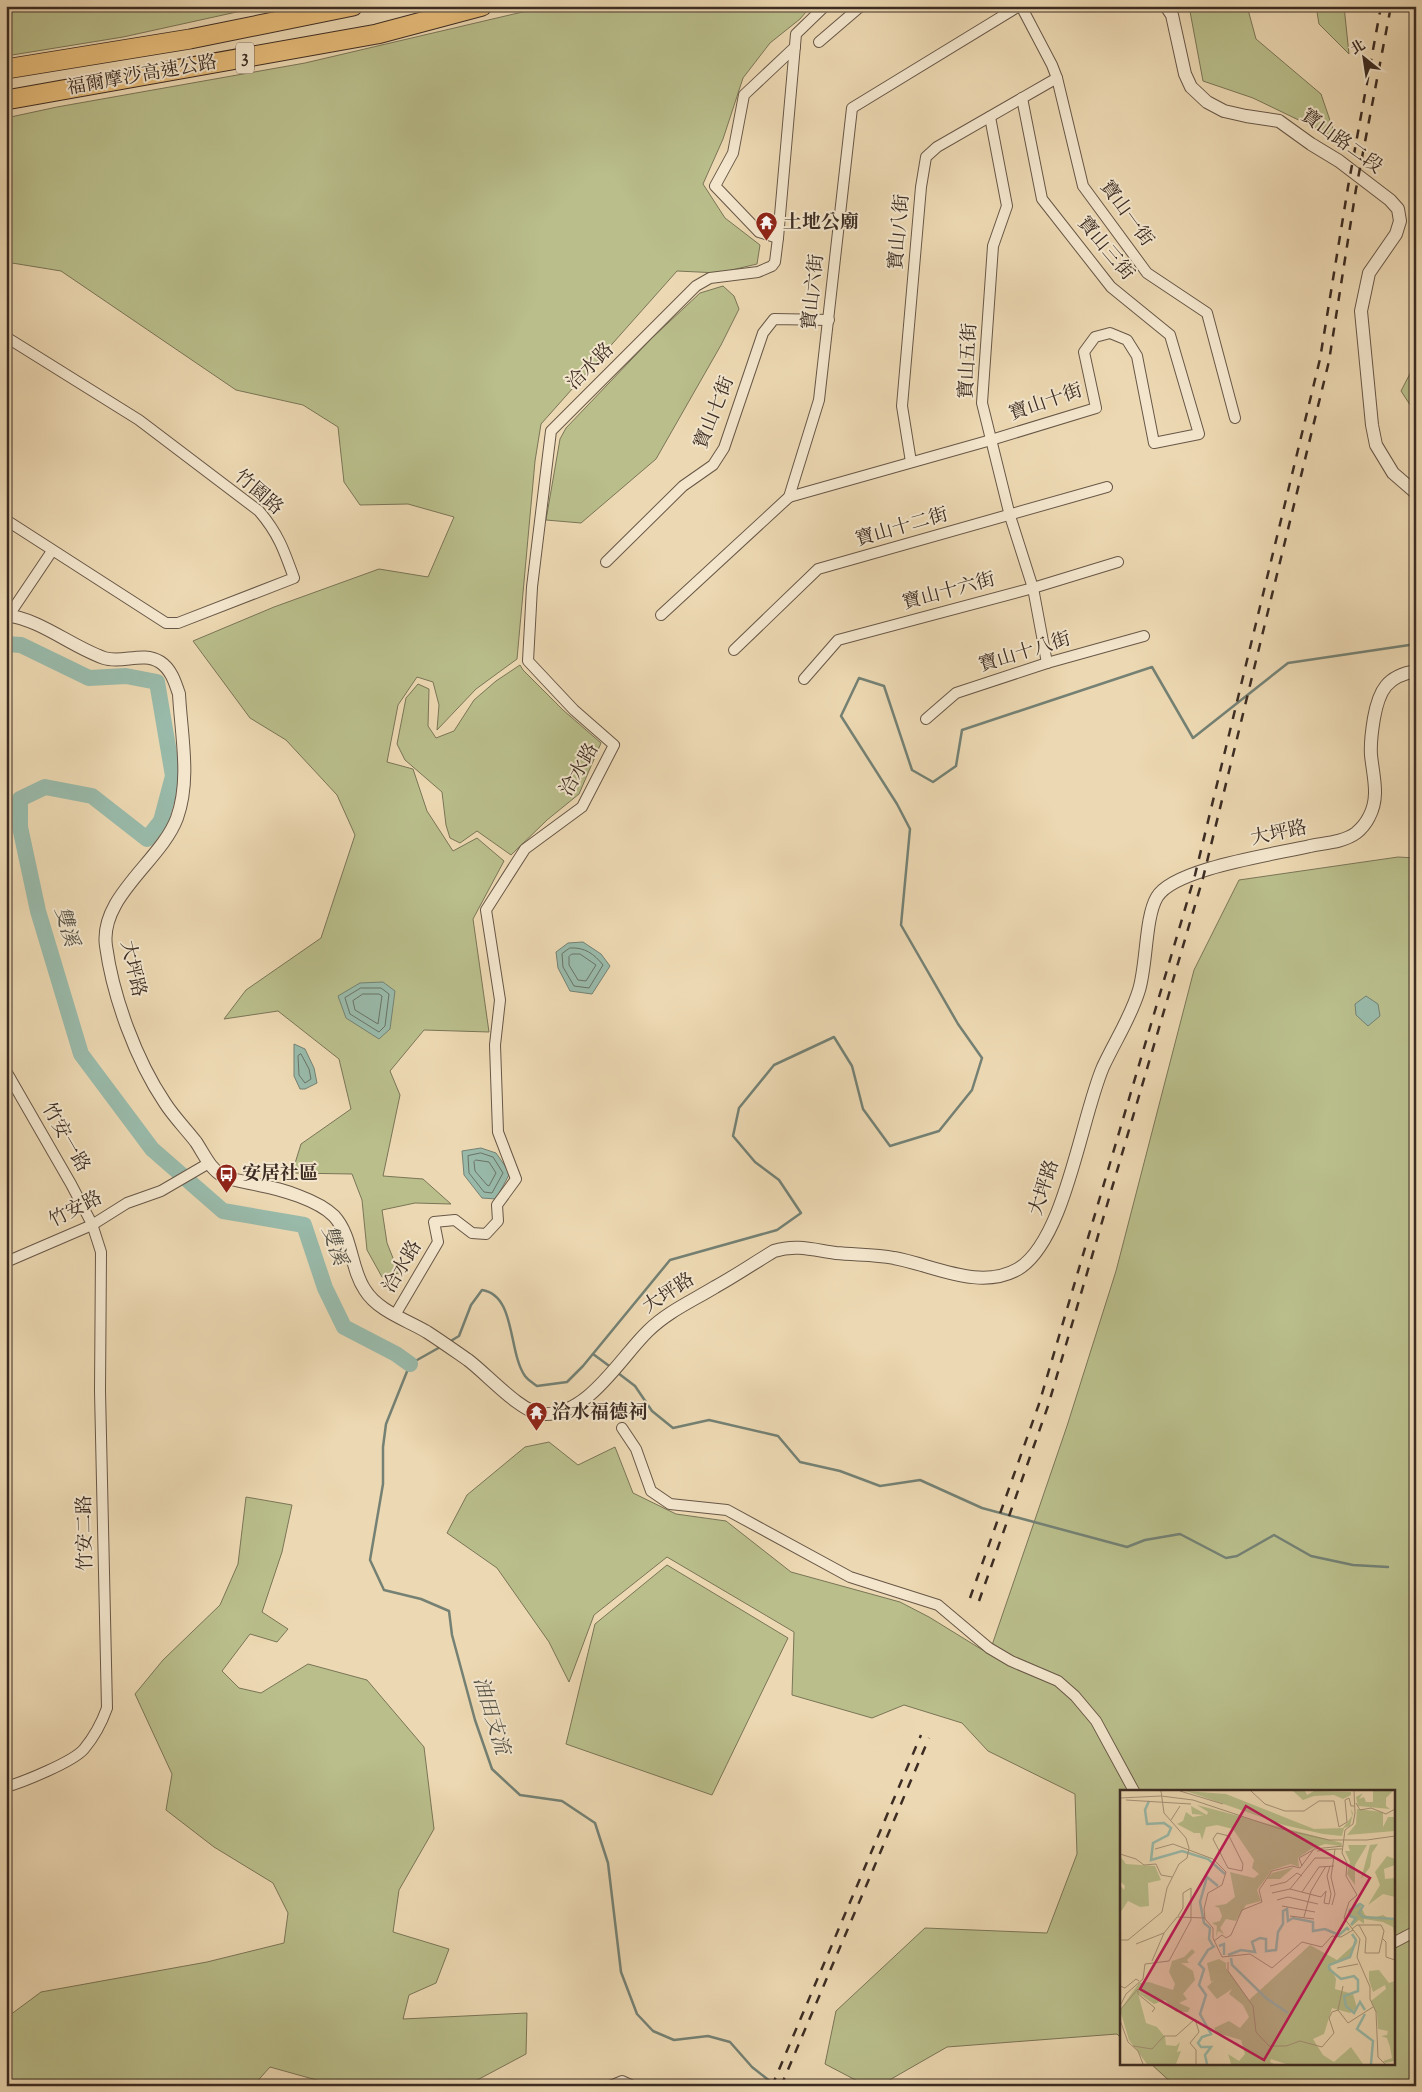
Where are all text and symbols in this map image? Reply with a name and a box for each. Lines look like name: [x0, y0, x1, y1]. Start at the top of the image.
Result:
north arrow: [1340, 32, 1390, 82]
text: 北: [1347, 36, 1370, 61]
road number: 3: [236, 42, 254, 74]
street label: 福爾摩沙高速公路: [65, 50, 219, 102]
street label: 寶山路二段: [1295, 103, 1387, 181]
street label: 寶山一街: [1093, 175, 1159, 253]
street label: 寶山八街: [883, 193, 917, 271]
place label: 土地公廟: [783, 210, 859, 237]
temple icon: 土地公廟: [755, 211, 779, 242]
street label: 寶山三街: [1070, 211, 1140, 287]
street label: 寶山六街: [797, 253, 831, 331]
street label: 寶山五街: [954, 322, 984, 400]
street label: 洽水路: [561, 337, 621, 397]
street label: 寶山七街: [688, 373, 742, 453]
street label: 寶山十街: [1006, 378, 1086, 428]
street label: 竹園路: [228, 464, 288, 522]
street label: 寶山十二街: [853, 502, 951, 554]
street label: 寶山十六街: [900, 567, 998, 617]
street label: 寶山十八街: [976, 626, 1074, 680]
street label: 洽水路: [554, 739, 606, 801]
street label: 大坪路: [1248, 815, 1310, 853]
water label: 雙溪: [46, 904, 85, 952]
street label: 大坪路: [112, 938, 152, 1000]
street label: 竹安一路: [34, 1098, 96, 1178]
street label: 大坪路: [1023, 1157, 1067, 1219]
place label: 安居社區: [242, 1161, 318, 1188]
bus stop icon: 安居社區: [214, 1162, 238, 1193]
street label: 竹安路: [44, 1185, 108, 1235]
water label: 雙溪: [313, 1222, 354, 1272]
street label: 洽水路: [377, 1236, 429, 1298]
street label: 大坪路: [638, 1267, 700, 1321]
place label: 洽水福德祠: [552, 1400, 647, 1427]
temple icon: 洽水福德祠: [524, 1401, 548, 1432]
street label: 竹安二路: [72, 1495, 100, 1571]
water label: 油田支流: [464, 1674, 516, 1761]
inset map: [1120, 1790, 1394, 2064]

